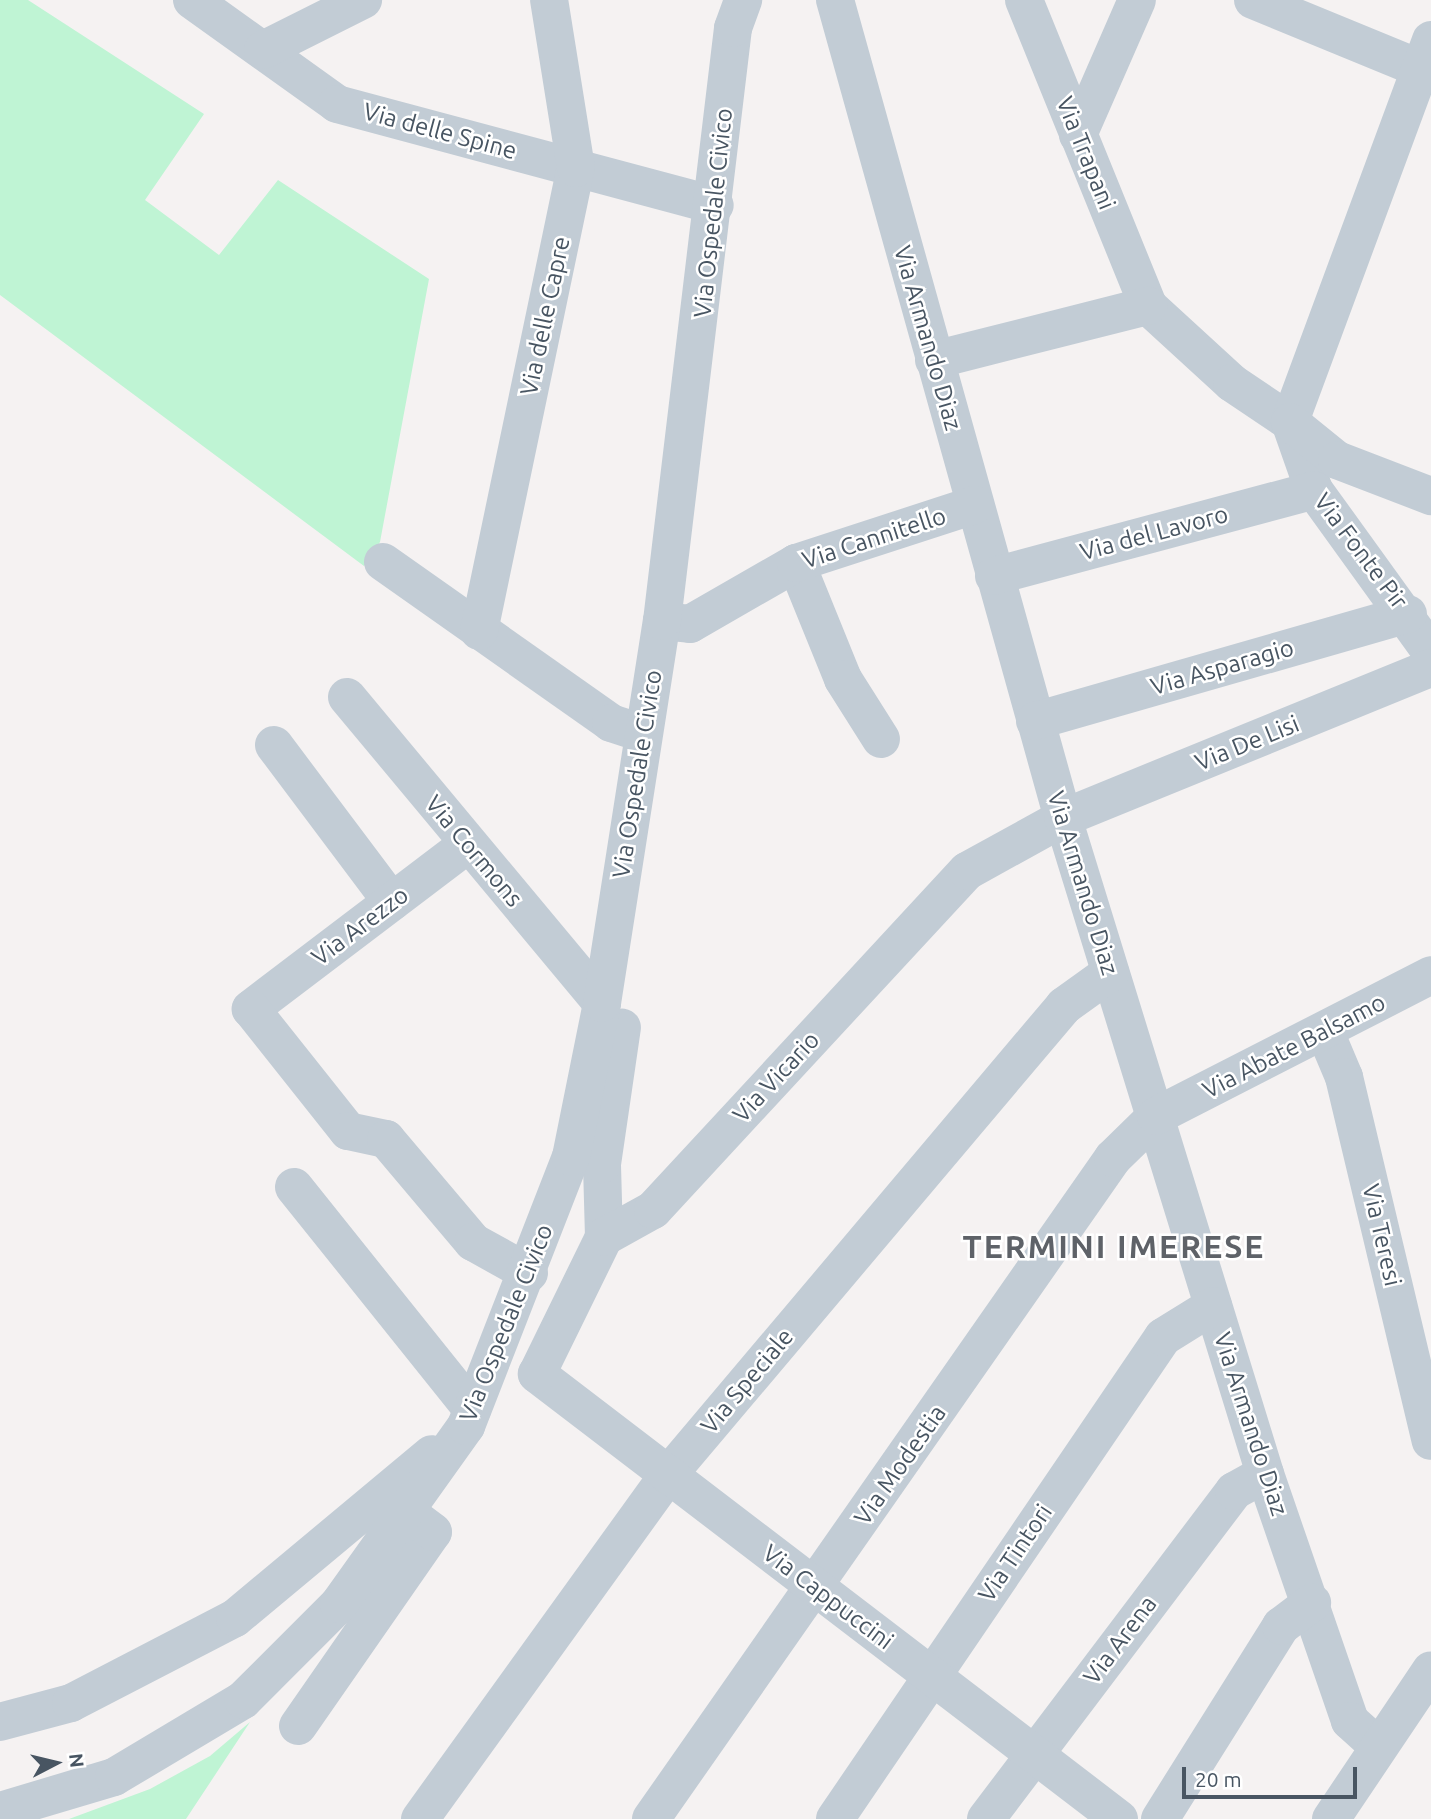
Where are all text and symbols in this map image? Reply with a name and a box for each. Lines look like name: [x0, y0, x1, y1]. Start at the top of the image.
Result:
street label: Via Trapani: [1050, 92, 1122, 214]
street label: Via delle Spine: [360, 97, 520, 165]
street label: Via Ospedale Civico: [688, 107, 738, 319]
street label: Via delle Capre: [514, 234, 576, 398]
street label: Via Armando Diaz: [888, 242, 968, 434]
street label: Via Fonte Pir: [1308, 487, 1414, 615]
street label: Via del Lavoro: [1077, 499, 1231, 567]
street label: Via Cannitello: [799, 501, 949, 575]
street label: Via Asparagio: [1147, 633, 1297, 701]
street label: Via Ospedale Civico: [606, 668, 668, 880]
street label: Via De Lisi: [1191, 709, 1303, 777]
street label: Via Armando Diaz: [1041, 788, 1125, 978]
street label: Via Cormons: [419, 790, 529, 912]
street label: Via Arezzo: [306, 880, 414, 972]
street label: Via Abate Balsamo: [1198, 988, 1390, 1104]
street label: Via Vicario: [727, 1026, 825, 1128]
street label: Via Teresi: [1356, 1181, 1408, 1289]
street label: Via Ospedale Civico: [453, 1220, 559, 1426]
district label: TERMINI IMERESE: [964, 1227, 1264, 1265]
street label: Via Speciale: [695, 1323, 799, 1439]
street label: Via Armando Diaz: [1208, 1329, 1294, 1519]
street label: Via Modestia: [848, 1399, 952, 1531]
street label: Via Tintori: [972, 1499, 1058, 1607]
street label: Via Cappuccini: [757, 1539, 899, 1655]
street label: Via Arena: [1077, 1590, 1163, 1690]
north arrow: [21, 1728, 91, 1798]
text: N: [65, 1752, 89, 1769]
scale bar: [1186, 1752, 1361, 1796]
text: 20 m: [1195, 1767, 1242, 1791]

